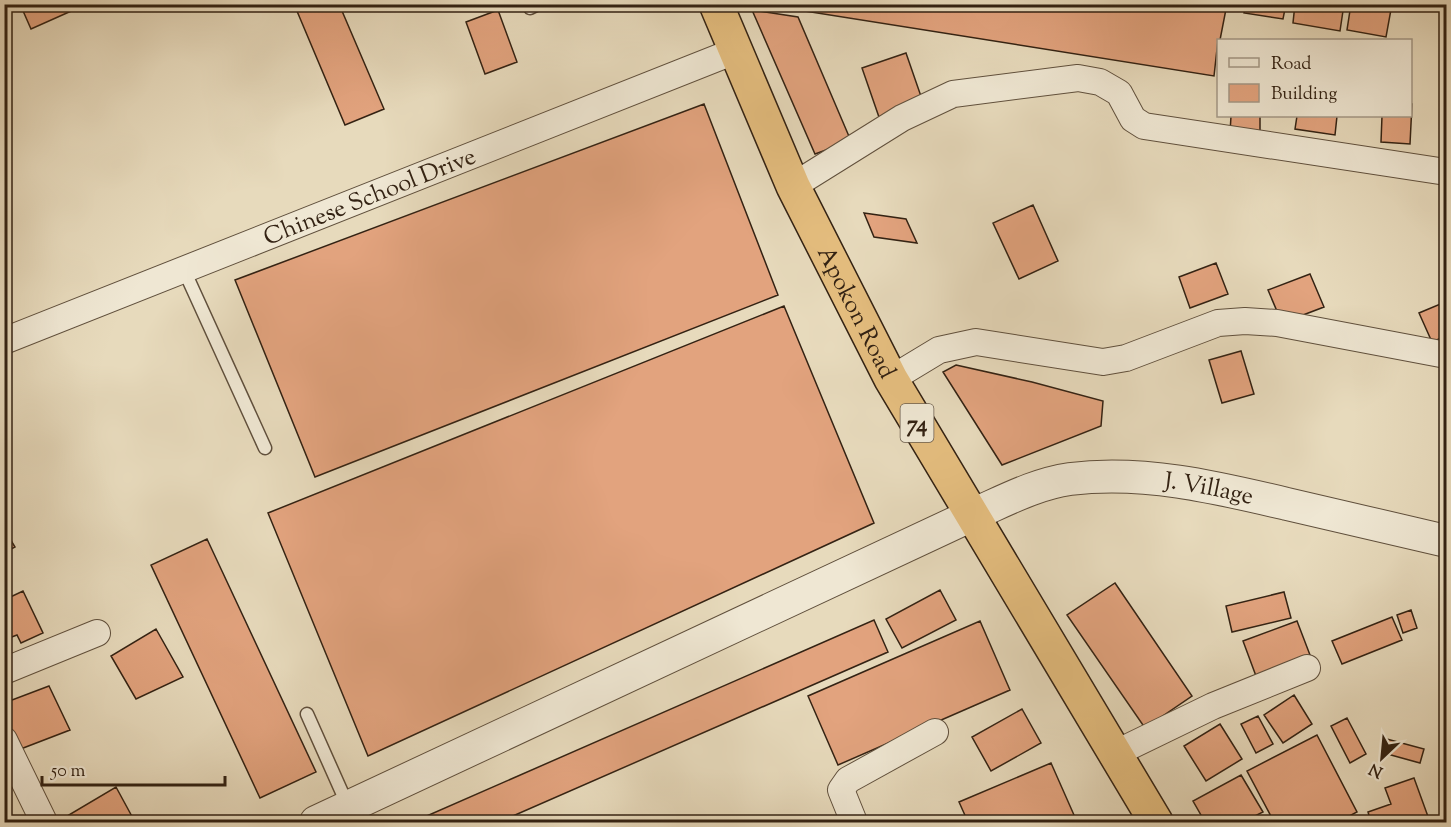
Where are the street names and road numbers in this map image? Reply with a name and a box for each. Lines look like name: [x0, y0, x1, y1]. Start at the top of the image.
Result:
street label: Chinese School Drive: [259, 140, 481, 255]
street label: Apokon Road: [807, 241, 903, 386]
road number: 74: [900, 404, 934, 442]
street label: J. Village: [1160, 465, 1256, 515]

